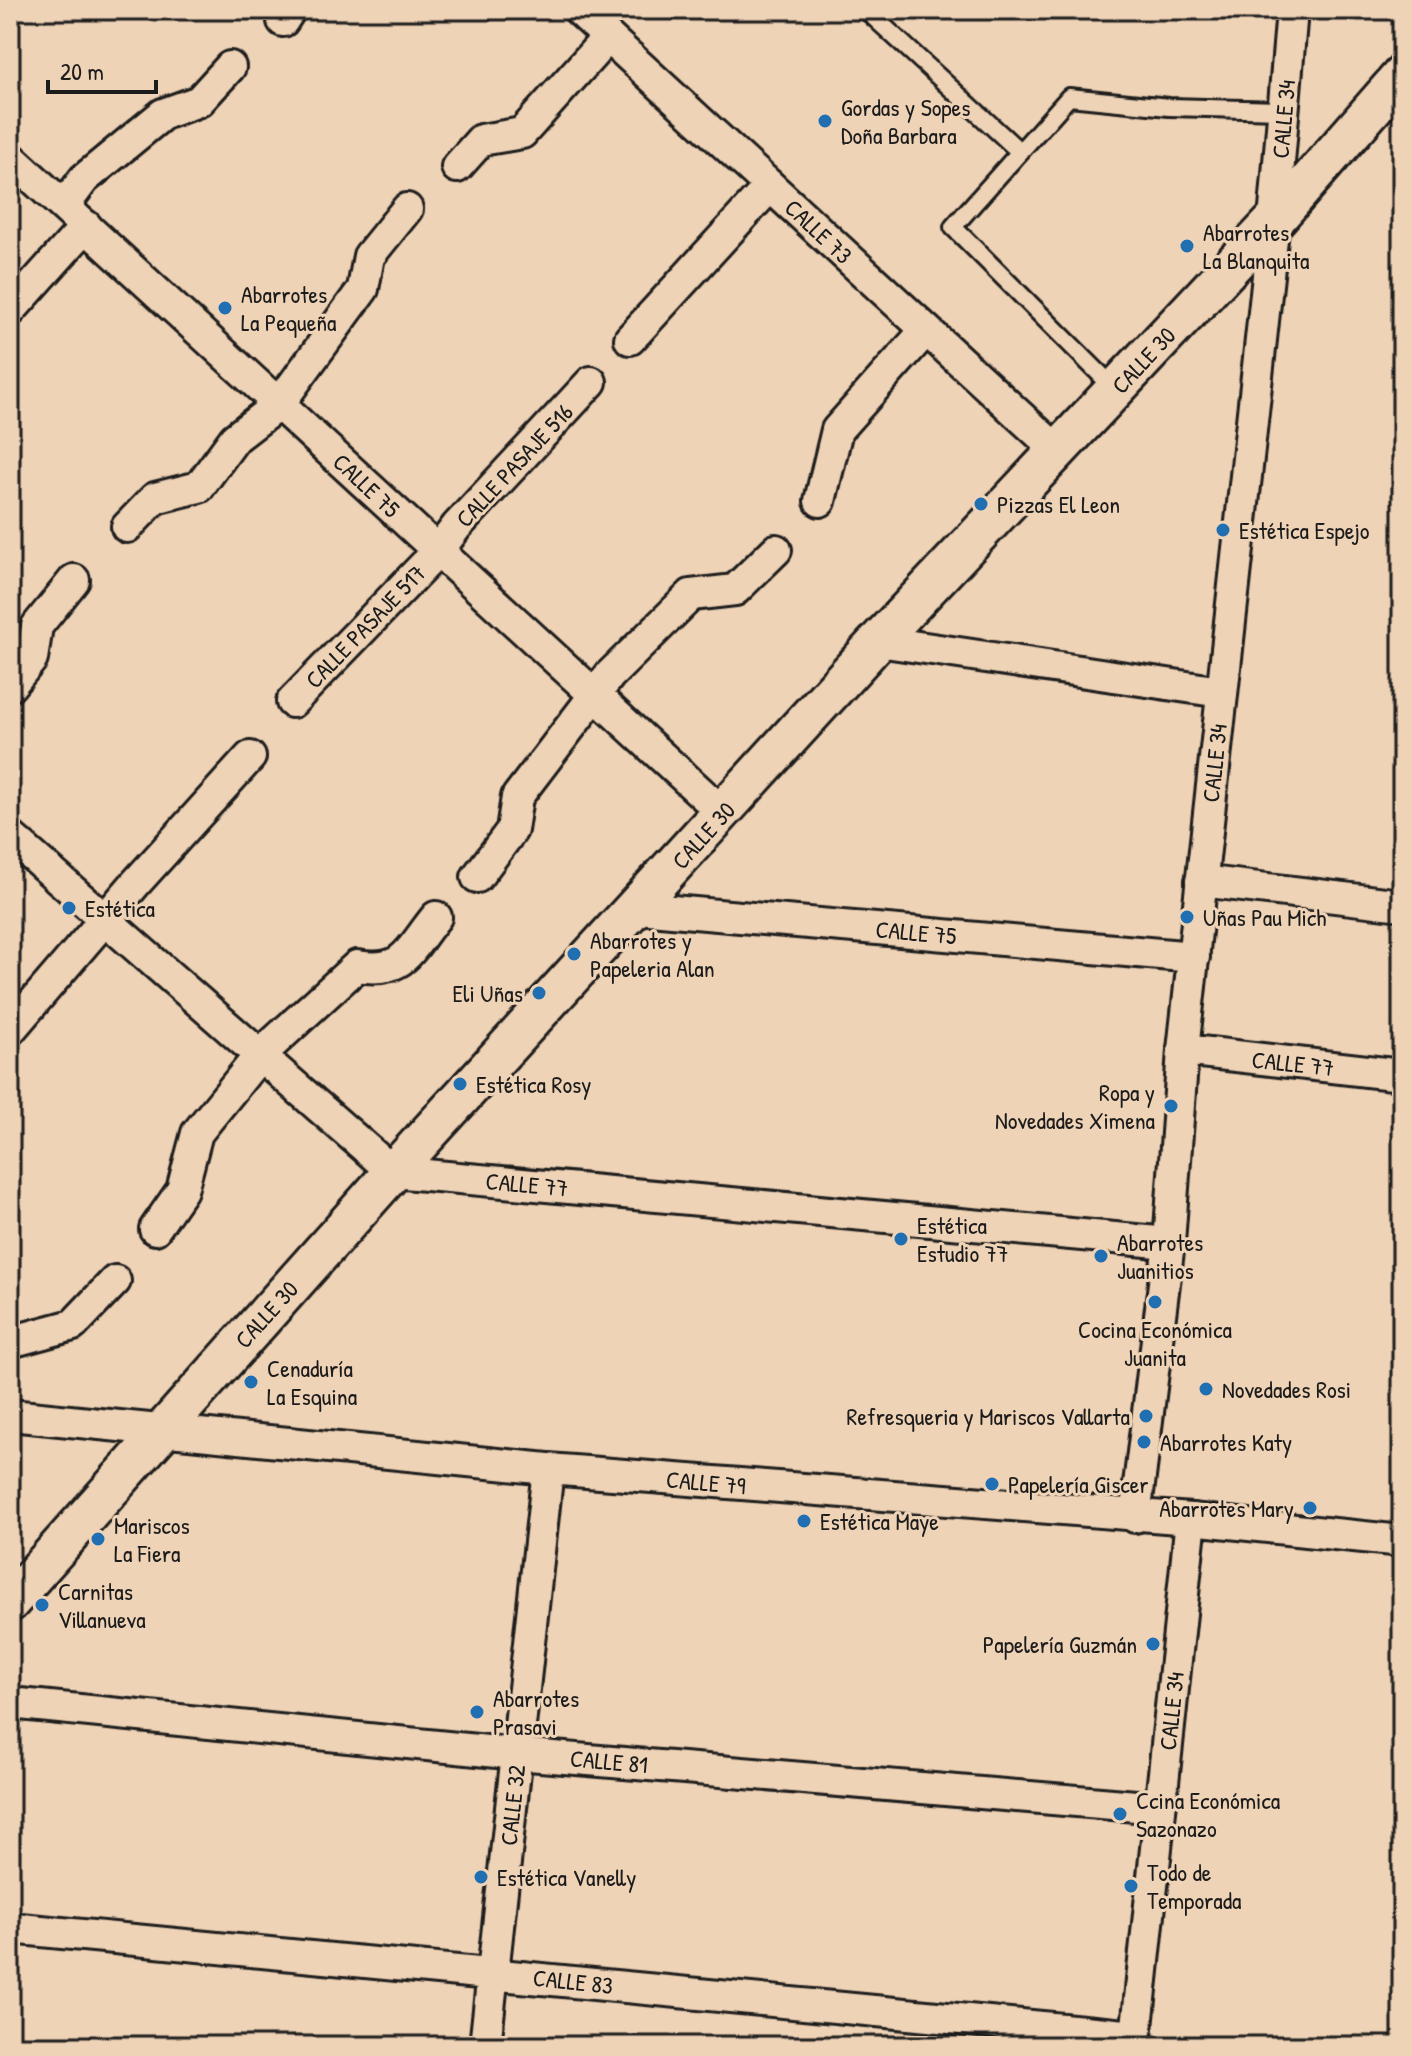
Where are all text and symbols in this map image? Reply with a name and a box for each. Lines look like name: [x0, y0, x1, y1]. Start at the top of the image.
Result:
scale bar: [48, 44, 156, 94]
text: 20 m: [60, 55, 104, 87]
street label: CALLE 34: [1264, 78, 1302, 160]
place label: Gordas y Sopes Doña Barbara: [841, 91, 970, 151]
marker: Gordas y Sopes Doña Barbara: [816, 112, 834, 130]
street label: CALLE 73: [778, 192, 860, 270]
place label: Abarrotes La Blanquita: [1203, 216, 1309, 276]
marker: Abarrotes La Blanquita: [1178, 237, 1196, 255]
place label: Abarrotes La Pequeña: [241, 278, 336, 338]
marker: Abarrotes La Pequeña: [216, 299, 234, 317]
street label: CALLE 30: [1104, 320, 1182, 400]
street label: CALLE PASAJE 516: [448, 396, 580, 534]
street label: CALLE 75: [327, 446, 407, 524]
place label: Pizzas El Leon: [997, 488, 1120, 520]
marker: Pizzas El Leon: [972, 495, 990, 513]
place label: Estética Espejo: [1239, 514, 1370, 546]
marker: Estética Espejo: [1214, 521, 1232, 539]
street label: CALLE PASAJE 517: [298, 557, 432, 695]
street label: CALLE 34: [1194, 722, 1234, 804]
street label: CALLE 30: [664, 794, 742, 876]
place label: Estética: [85, 892, 155, 924]
marker: Estética: [60, 899, 78, 917]
place label: Uñas Pau Mich: [1203, 901, 1326, 933]
marker: Uñas Pau Mich: [1178, 908, 1196, 926]
street label: CALLE 75: [874, 913, 958, 951]
place label: Abarrotes y Papeleria Alan: [590, 924, 715, 984]
marker: Abarrotes y Papeleria Alan: [565, 945, 583, 963]
place label: Eli Uñas: [452, 977, 523, 1009]
marker: Eli Uñas: [530, 984, 548, 1002]
street label: CALLE 77: [1250, 1043, 1336, 1083]
place label: Estética Rosy: [476, 1068, 592, 1100]
marker: Estética Rosy: [451, 1075, 469, 1093]
place label: Ropa y Novedades Ximena: [995, 1076, 1155, 1136]
marker: Ropa y Novedades Ximena: [1162, 1097, 1180, 1115]
street label: CALLE 77: [484, 1164, 570, 1204]
place label: Estética Estudio 77: [917, 1209, 1008, 1269]
place label: Abarrotes Juanitios: [1117, 1226, 1203, 1286]
marker: Estética Estudio 77: [892, 1230, 910, 1248]
marker: Abarrotes Juanitios: [1092, 1247, 1110, 1265]
street label: CALLE 30: [227, 1273, 305, 1355]
marker: Cocina Económica Juanita: [1146, 1293, 1164, 1311]
place label: Cocina Económica Juanita: [1078, 1313, 1232, 1373]
place label: Cenaduría La Esquina: [267, 1352, 357, 1412]
marker: Cenaduría La Esquina: [242, 1373, 260, 1391]
place label: Novedades Rosi: [1222, 1373, 1351, 1405]
marker: Novedades Rosi: [1197, 1380, 1215, 1398]
place label: Refresqueria y Mariscos Vallarta: [847, 1400, 1130, 1432]
marker: Refresqueria y Mariscos Vallarta: [1137, 1407, 1155, 1425]
place label: Abarrotes Katy: [1160, 1426, 1292, 1458]
marker: Abarrotes Katy: [1135, 1433, 1153, 1451]
street label: CALLE 79: [665, 1463, 747, 1501]
place label: Papelería Giscer: [1008, 1468, 1149, 1500]
marker: Papelería Giscer: [983, 1475, 1001, 1493]
place label: Abarrotes Mary: [1159, 1492, 1294, 1524]
marker: Abarrotes Mary: [1301, 1499, 1319, 1517]
place label: Estética Maye: [820, 1505, 939, 1537]
place label: Mariscos La Fiera: [114, 1509, 190, 1569]
marker: Estética Maye: [795, 1512, 813, 1530]
marker: Mariscos La Fiera: [89, 1530, 107, 1548]
place label: Carnitas Villanueva: [58, 1575, 146, 1635]
marker: Carnitas Villanueva: [33, 1596, 51, 1614]
place label: Papelería Guzmán: [983, 1628, 1137, 1660]
marker: Papelería Guzmán: [1144, 1635, 1162, 1653]
street label: CALLE 34: [1151, 1670, 1191, 1752]
place label: Abarrotes Prasavi: [493, 1682, 579, 1742]
marker: Abarrotes Prasavi: [468, 1703, 486, 1721]
street label: CALLE 81: [569, 1742, 649, 1780]
street label: CALLE 32: [492, 1763, 532, 1847]
place label: Ccina Económica Sazonazo: [1136, 1784, 1280, 1844]
marker: Ccina Económica Sazonazo: [1111, 1805, 1129, 1823]
place label: Todo de Temporada: [1147, 1856, 1241, 1916]
place label: Estética Vanelly: [497, 1861, 636, 1893]
marker: Estética Vanelly: [472, 1868, 490, 1886]
marker: Todo de Temporada: [1122, 1877, 1140, 1895]
street label: CALLE 83: [532, 1961, 614, 2001]

